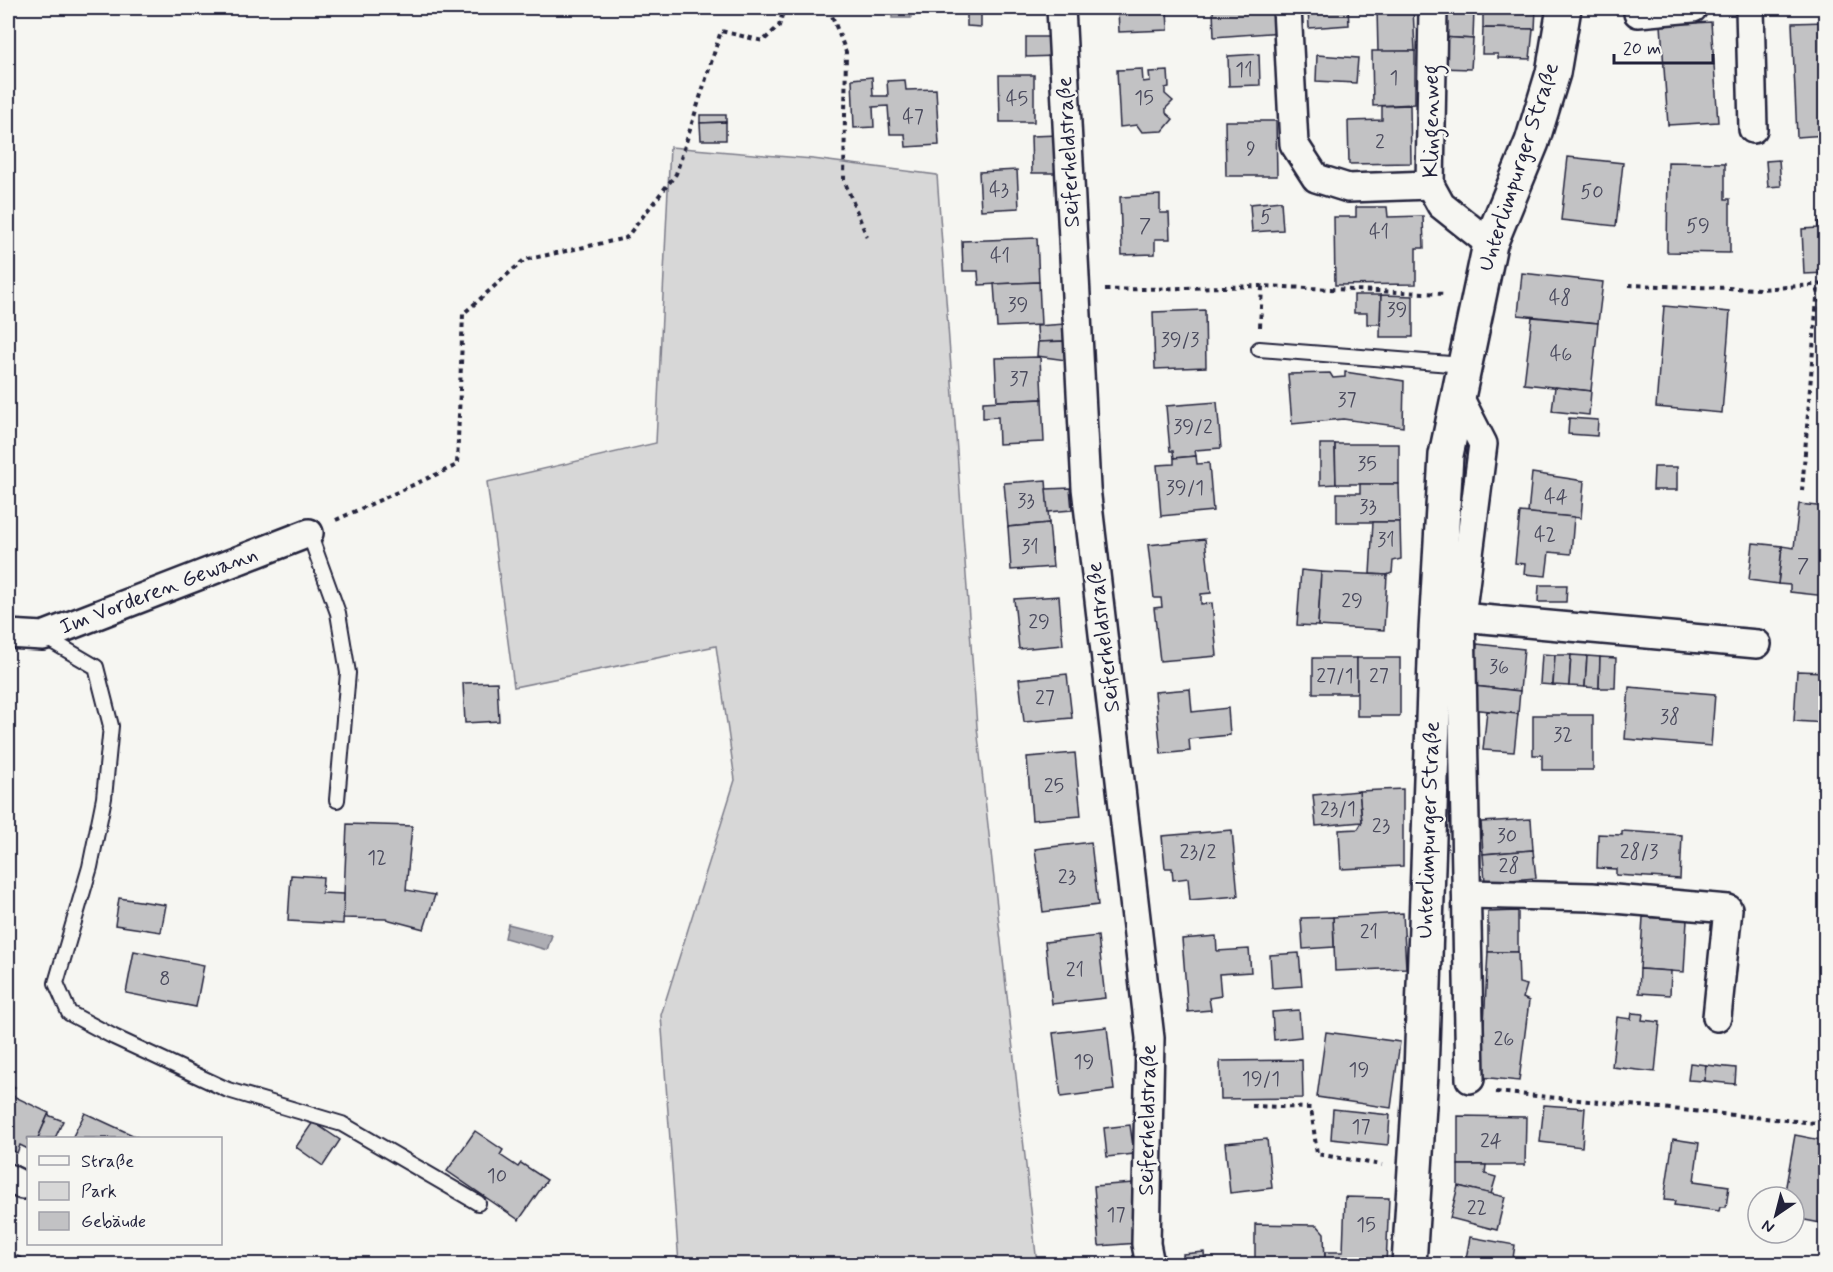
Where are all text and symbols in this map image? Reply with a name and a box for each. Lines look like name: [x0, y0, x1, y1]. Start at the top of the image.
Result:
scale bar: [1614, 27, 1713, 65]
text: 20 m: [1623, 37, 1661, 61]
house number: 11: [1235, 57, 1253, 84]
street label: Unterlimpurger Straße: [1472, 59, 1567, 275]
street label: Klingenweg: [1418, 64, 1449, 178]
house number: 1: [1390, 65, 1398, 92]
street label: Seiferheldstraße: [1051, 75, 1087, 228]
house number: 15: [1134, 85, 1154, 112]
house number: 45: [1006, 86, 1028, 113]
house number: 47: [902, 104, 924, 131]
house number: 2: [1375, 129, 1385, 156]
house number: 9: [1246, 136, 1256, 163]
house number: 43: [989, 177, 1009, 204]
house number: 50: [1580, 179, 1604, 206]
house number: 5: [1260, 204, 1272, 231]
house number: 7: [1139, 213, 1151, 240]
house number: 59: [1686, 213, 1710, 240]
house number: 41: [1369, 219, 1389, 246]
house number: 41: [990, 243, 1010, 270]
house number: 48: [1549, 285, 1571, 312]
house number: 39: [1008, 292, 1028, 319]
house number: 39: [1387, 297, 1407, 324]
house number: 39/3: [1161, 327, 1199, 354]
house number: 46: [1550, 341, 1572, 368]
house number: 37: [1009, 366, 1029, 393]
house number: 37: [1337, 387, 1357, 414]
house number: 39/2: [1173, 414, 1213, 441]
house number: 35: [1357, 451, 1377, 478]
house number: 39/1: [1166, 475, 1204, 502]
house number: 44: [1544, 484, 1568, 511]
house number: 33: [1017, 488, 1035, 515]
house number: 33: [1359, 494, 1377, 521]
house number: 42: [1534, 522, 1556, 549]
house number: 31: [1377, 527, 1395, 554]
house number: 31: [1021, 534, 1039, 561]
street label: Im Vorderen Gewann: [56, 540, 262, 642]
house number: 7: [1797, 553, 1809, 580]
street label: Seiferheldstraße: [1081, 560, 1127, 714]
house number: 29: [1341, 588, 1363, 615]
house number: 29: [1028, 609, 1050, 636]
house number: 36: [1489, 654, 1509, 681]
house number: 27/1: [1316, 663, 1354, 690]
house number: 27: [1369, 663, 1389, 690]
house number: 27: [1035, 685, 1055, 712]
house number: 38: [1660, 704, 1680, 731]
street label: Unterlimpurger Straße: [1411, 721, 1448, 939]
house number: 32: [1553, 722, 1573, 749]
house number: 25: [1044, 773, 1064, 800]
house number: 23/1: [1320, 796, 1356, 823]
house number: 23: [1372, 813, 1390, 840]
house number: 30: [1497, 823, 1517, 850]
house number: 23/2: [1180, 839, 1217, 866]
house number: 28/3: [1620, 839, 1658, 866]
house number: 12: [367, 845, 387, 872]
house number: 28: [1499, 853, 1519, 880]
house number: 23: [1058, 864, 1076, 891]
house number: 21: [1360, 919, 1378, 946]
house number: 21: [1066, 957, 1084, 984]
house number: 8: [159, 966, 171, 993]
house number: 26: [1494, 1026, 1514, 1053]
street label: Seiferheldstraße: [1133, 1044, 1163, 1196]
house number: 19: [1074, 1049, 1094, 1076]
house number: 19: [1349, 1057, 1369, 1084]
house number: 19/1: [1242, 1066, 1280, 1093]
house number: 17: [1352, 1114, 1371, 1141]
house number: 24: [1480, 1128, 1502, 1155]
legend: [27, 1137, 222, 1245]
text: Straße: [81, 1150, 134, 1174]
house number: 10: [487, 1163, 507, 1190]
text: Park: [81, 1180, 117, 1204]
north arrow: [1746, 1185, 1806, 1245]
house number: 22: [1467, 1195, 1487, 1222]
house number: 17: [1107, 1202, 1126, 1229]
text: Gebäude: [81, 1210, 146, 1234]
house number: 15: [1356, 1212, 1376, 1239]
text: N: [1758, 1214, 1779, 1238]

